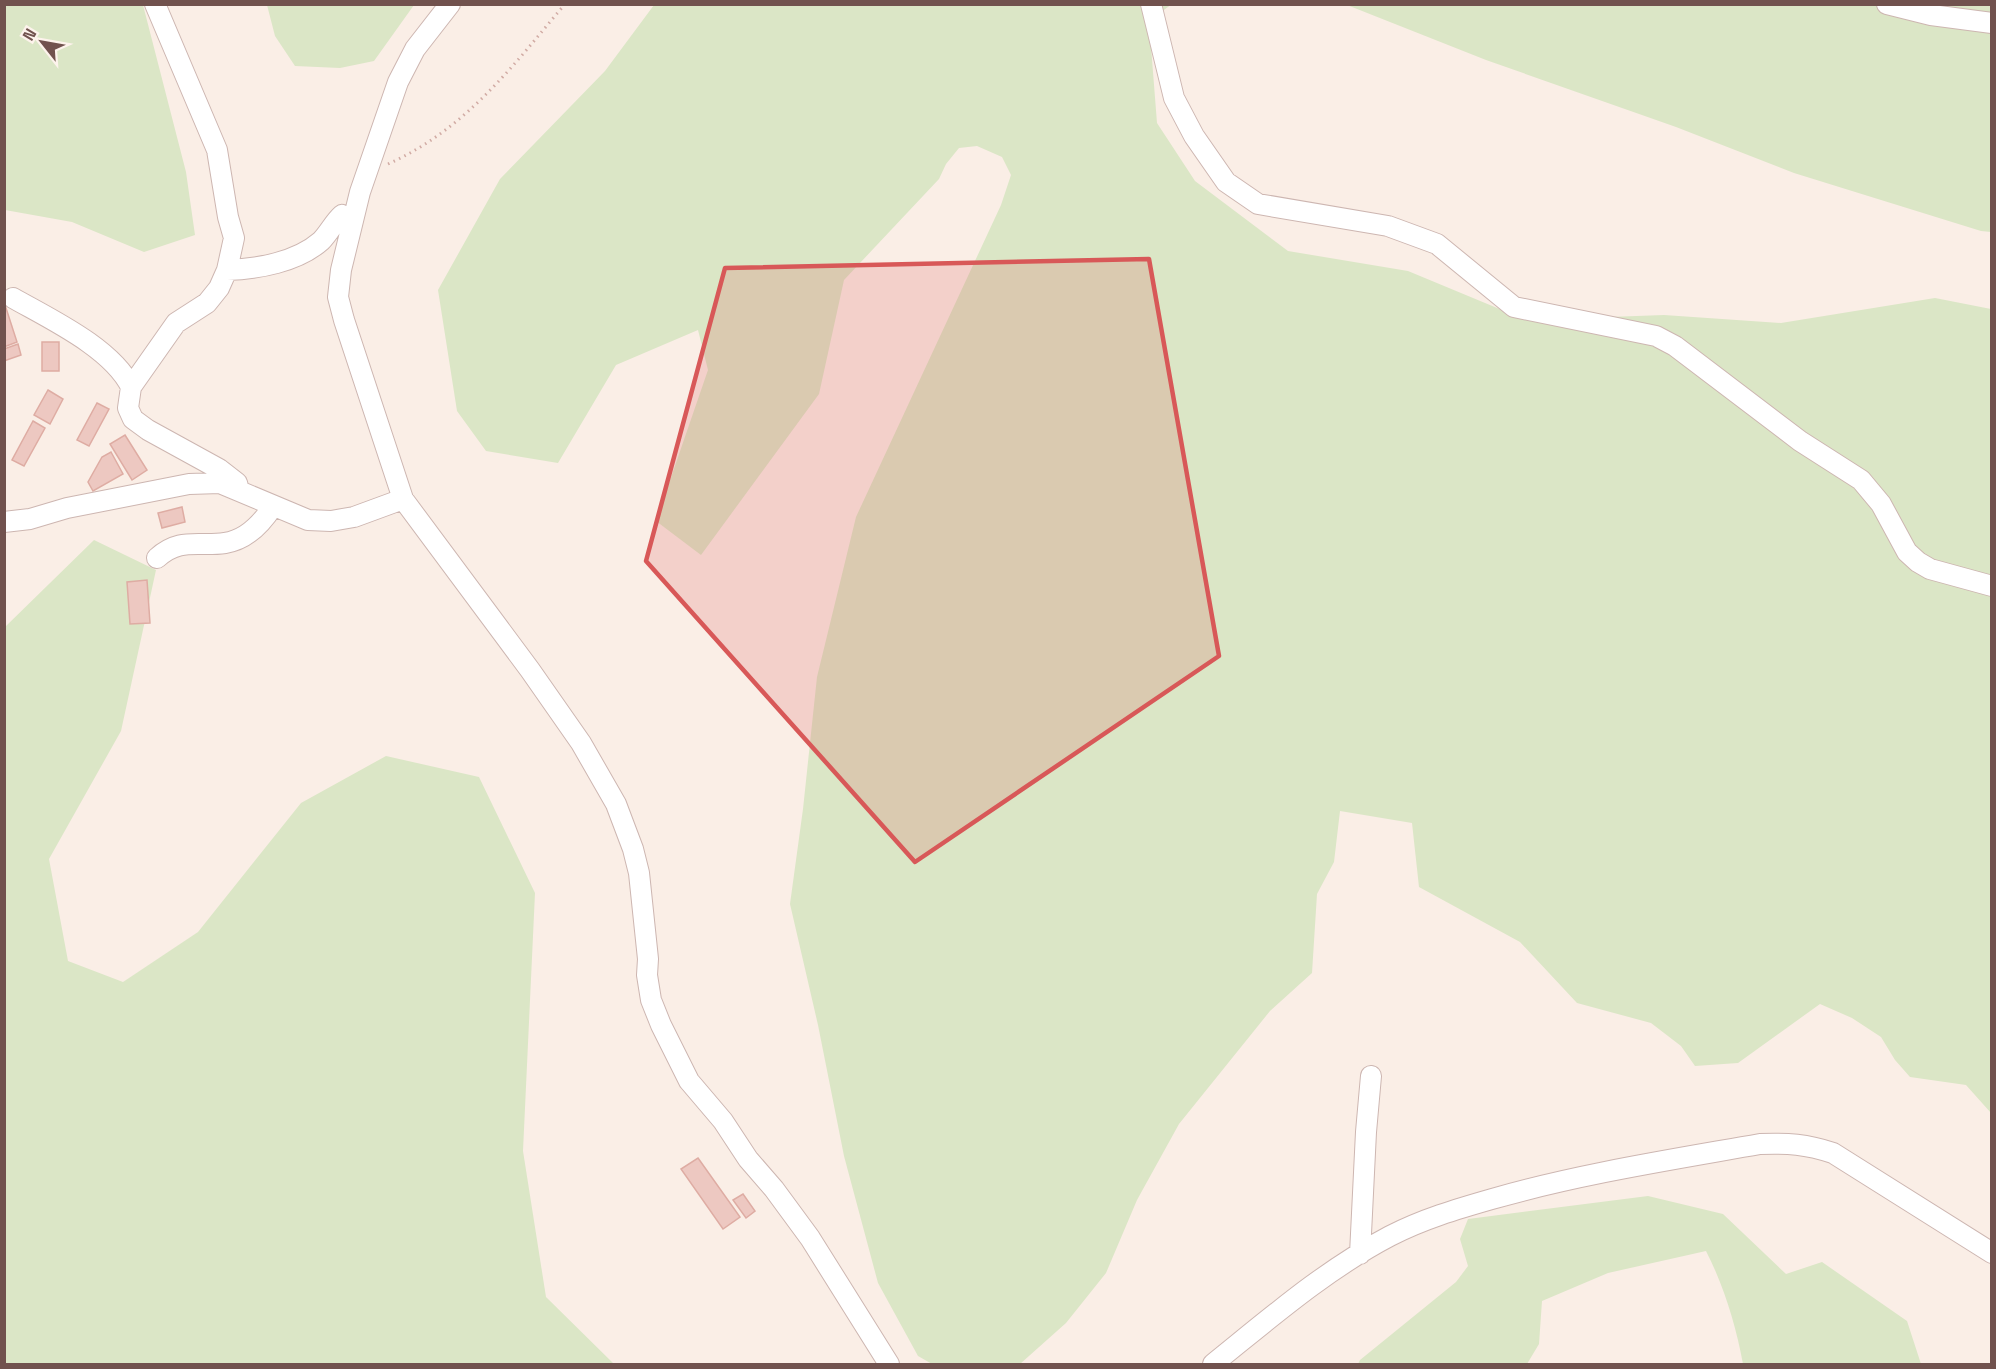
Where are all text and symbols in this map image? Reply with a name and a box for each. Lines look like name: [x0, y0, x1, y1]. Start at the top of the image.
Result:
north arrow: [12, 12, 72, 72]
text: N: [18, 25, 41, 45]

